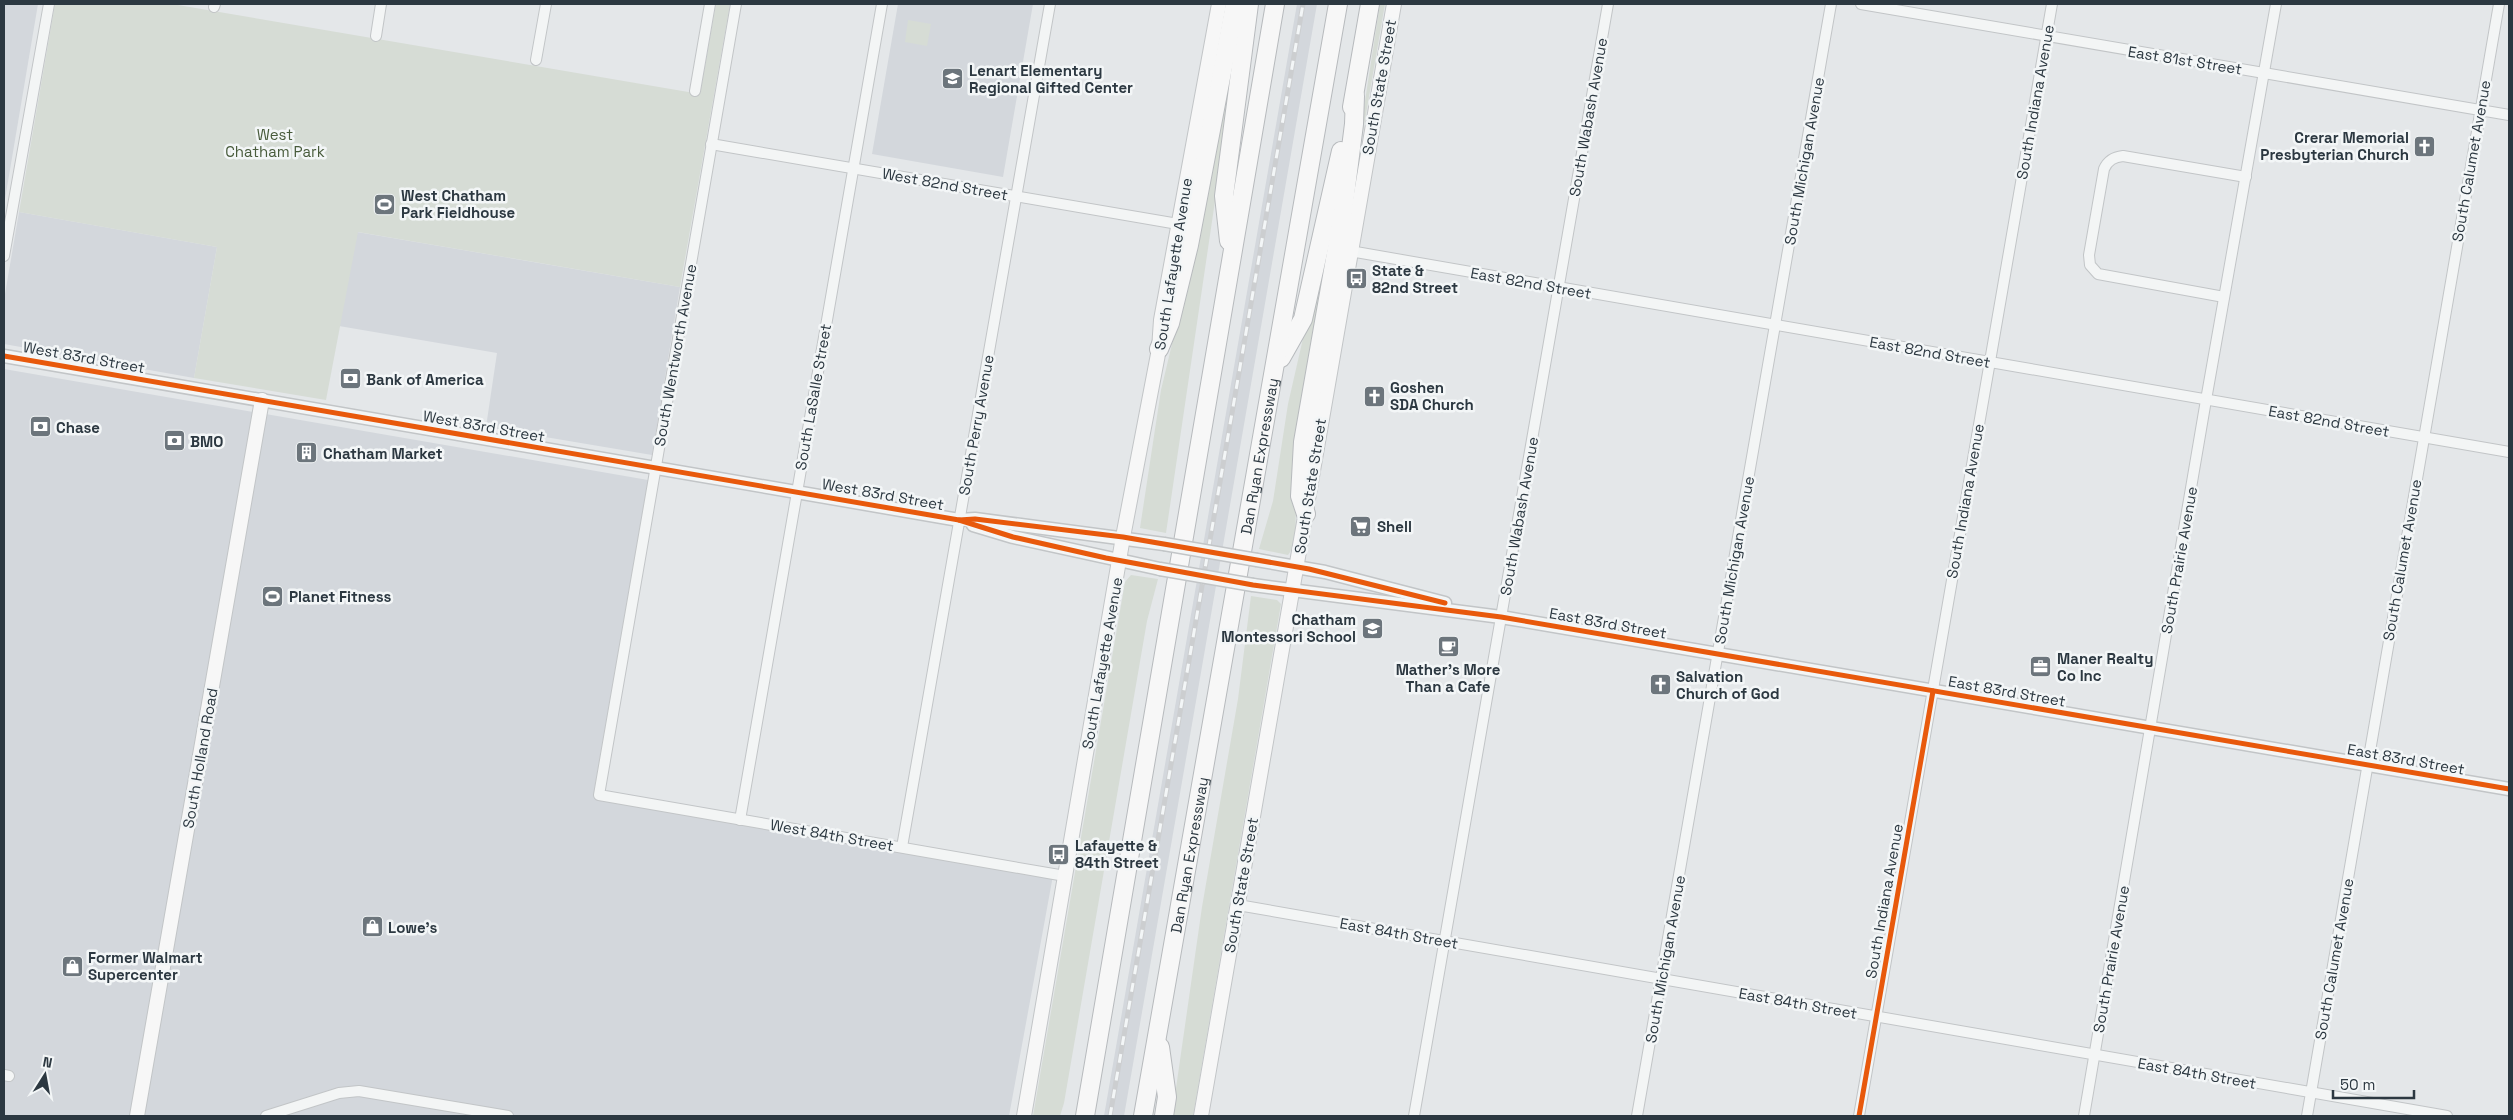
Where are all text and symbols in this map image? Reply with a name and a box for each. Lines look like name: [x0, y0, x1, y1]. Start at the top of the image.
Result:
street label: South State Street: [1358, 18, 1400, 156]
street label: South Indiana Avenue: [2012, 23, 2058, 181]
street label: South Wabash Avenue: [1565, 36, 1611, 198]
street label: East 81st Street: [2126, 42, 2244, 78]
place label: Lenart Elementary Regional Gifted Center: [969, 61, 1133, 97]
school or university icon: Lenart Elementary Regional Gifted Center: [941, 67, 965, 91]
street label: South Michigan Avenue: [1780, 75, 1828, 246]
street label: South Calumet Avenue: [2447, 79, 2495, 243]
park label: West Chatham Park: [225, 125, 325, 161]
place label: Crerar Memorial Presbyterian Church: [2260, 128, 2409, 164]
church icon: Crerar Memorial Presbyterian Church: [2413, 134, 2437, 158]
street label: West 82nd Street: [881, 164, 1009, 204]
street label: South Lafayette Avenue: [1150, 176, 1196, 351]
place label: West Chatham Park Fieldhouse: [401, 186, 516, 222]
sports icon: West Chatham Park Fieldhouse: [373, 192, 397, 216]
place label: State & 82nd Street: [1372, 261, 1458, 297]
street label: South Wentworth Avenue: [650, 262, 700, 448]
street label: East 82nd Street: [1469, 263, 1593, 303]
bus stop icon: State & 82nd Street: [1344, 267, 1368, 291]
street label: South LaSalle Street: [791, 322, 835, 472]
street label: East 82nd Street: [1868, 332, 1992, 372]
street label: West 83rd Street: [22, 337, 147, 377]
street label: South Perry Avenue: [954, 353, 998, 497]
bank icon: Bank of America: [338, 367, 362, 391]
place label: Bank of America: [366, 370, 484, 389]
street label: Dan Ryan Expressway: [1236, 376, 1282, 536]
place label: Goshen SDA Church: [1390, 378, 1474, 414]
church icon: Goshen SDA Church: [1362, 384, 1386, 408]
street label: East 82nd Street: [2267, 401, 2391, 441]
street label: West 83rd Street: [422, 406, 547, 446]
bank icon: Chase: [28, 415, 52, 439]
street label: South State Street: [1290, 417, 1330, 555]
place label: Chase: [56, 418, 100, 437]
street label: South Indiana Avenue: [1942, 422, 1988, 580]
bank icon: BMO: [162, 429, 186, 453]
place label: BMO: [190, 432, 223, 451]
street label: South Wabash Avenue: [1496, 435, 1542, 597]
building icon: Chatham Market: [295, 441, 319, 465]
place label: Chatham Market: [323, 444, 443, 463]
street label: West 83rd Street: [821, 474, 946, 514]
street label: South Michigan Avenue: [1710, 474, 1758, 645]
street label: South Calumet Avenue: [2378, 478, 2426, 642]
street label: South Prairie Avenue: [2157, 485, 2201, 635]
supermarket icon: Shell: [1349, 514, 1373, 538]
place label: Shell: [1377, 517, 1412, 536]
street label: South Lafayette Avenue: [1078, 575, 1126, 750]
sports icon: Planet Fitness: [261, 584, 285, 608]
place label: Planet Fitness: [289, 587, 392, 606]
street label: East 83rd Street: [1548, 603, 1668, 643]
place label: Chatham Montessori School: [1221, 610, 1356, 646]
school or university icon: Chatham Montessori School: [1360, 616, 1384, 640]
cafe icon: Mather’s More Than a Cafe: [1436, 634, 1460, 658]
place label: Maner Realty Co Inc: [2057, 649, 2153, 685]
office icon: Maner Realty Co Inc: [2029, 655, 2053, 679]
place label: Mather’s More Than a Cafe: [1396, 660, 1501, 696]
place label: Salvation Church of God: [1676, 667, 1780, 703]
street label: East 83rd Street: [1947, 671, 2067, 711]
church icon: Salvation Church of God: [1648, 673, 1672, 697]
street label: South Holland Road: [178, 686, 222, 830]
street label: East 83rd Street: [2346, 739, 2466, 779]
street label: Dan Ryan Expressway: [1166, 775, 1212, 935]
street label: West 84th Street: [769, 815, 895, 855]
street label: South State Street: [1220, 816, 1262, 954]
street label: South Indiana Avenue: [1861, 822, 1907, 980]
place label: Lafayette & 84th Street: [1075, 836, 1159, 872]
bus stop icon: Lafayette & 84th Street: [1047, 842, 1071, 866]
street label: South Michigan Avenue: [1641, 873, 1689, 1044]
street label: South Calumet Avenue: [2310, 877, 2358, 1041]
street label: South Prairie Avenue: [2089, 884, 2133, 1034]
street label: East 84th Street: [1338, 913, 1460, 953]
shop icon: Lowe's: [360, 915, 384, 939]
place label: Lowe's: [388, 918, 438, 937]
place label: Former Walmart Supercenter: [88, 948, 203, 984]
shop icon: Former Walmart Supercenter: [60, 954, 84, 978]
street label: East 84th Street: [1737, 983, 1859, 1023]
north arrow: [20, 1050, 70, 1100]
text: N: [41, 1053, 54, 1072]
street label: East 84th Street: [2136, 1053, 2258, 1093]
scale bar: [2333, 1068, 2414, 1100]
text: 50 m: [2340, 1075, 2375, 1094]

